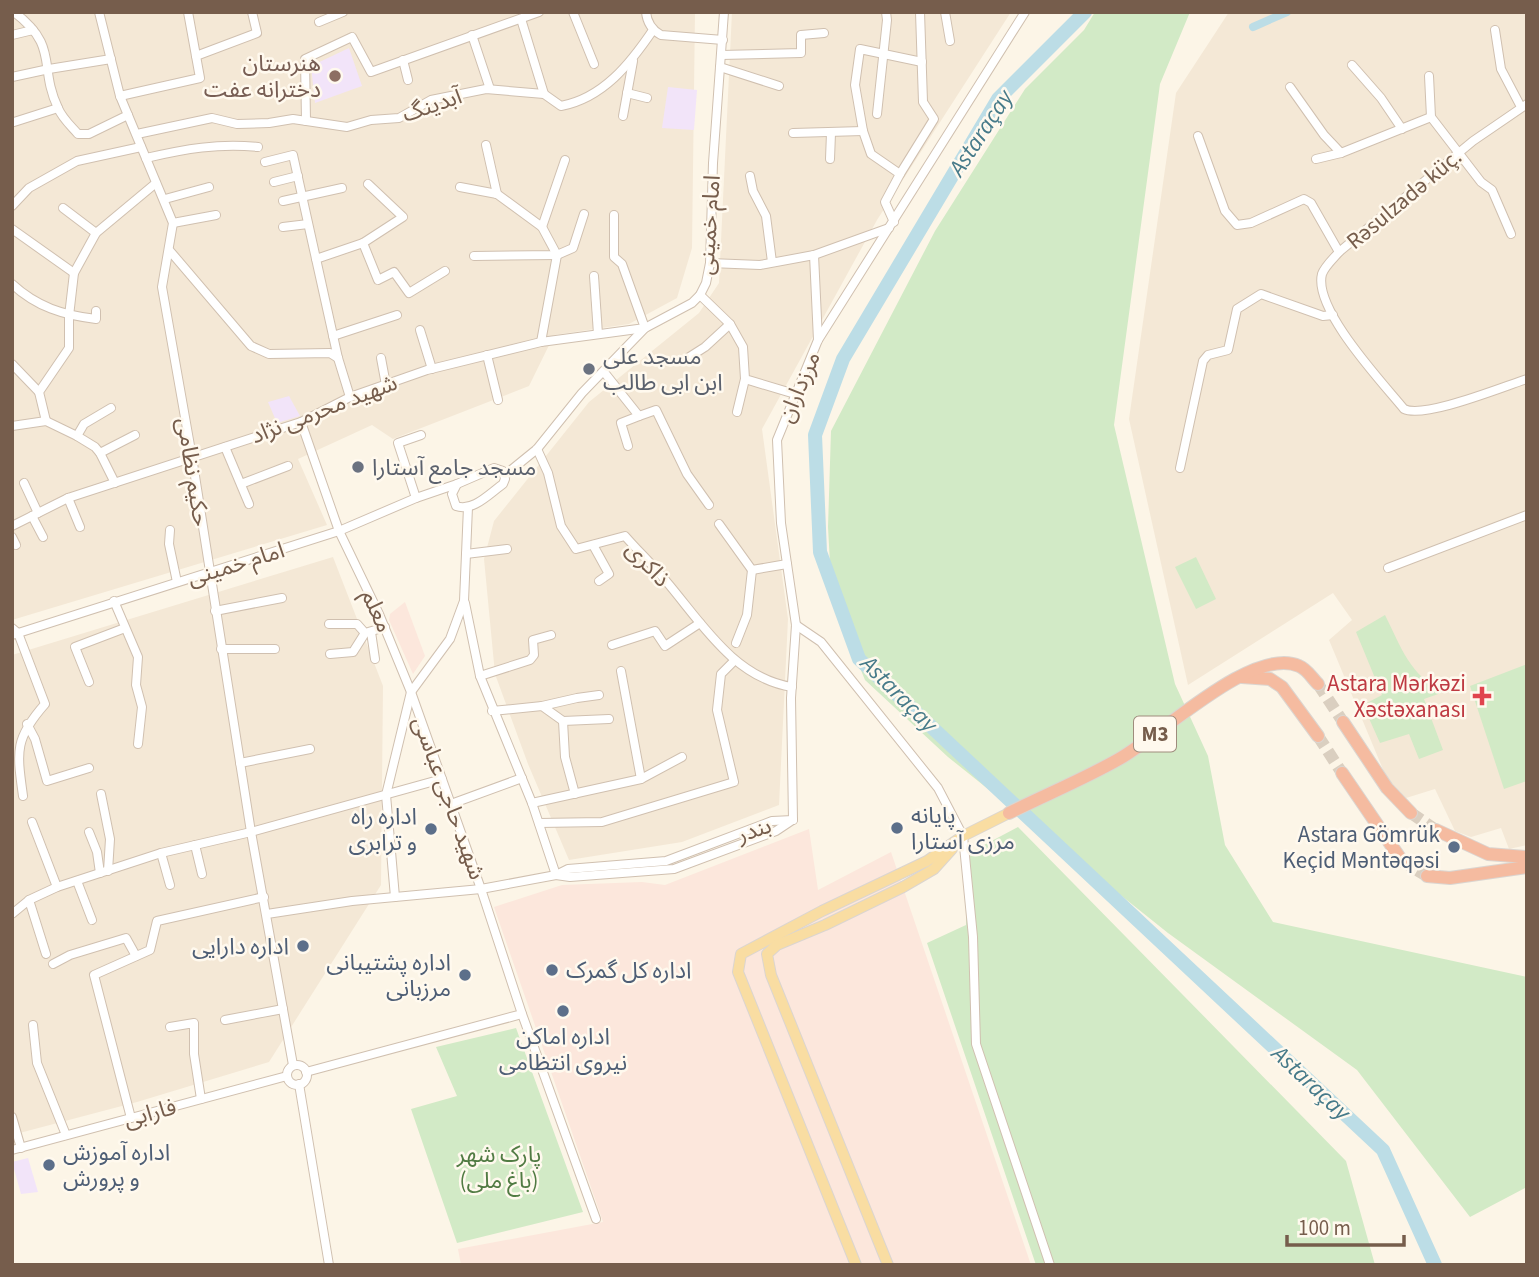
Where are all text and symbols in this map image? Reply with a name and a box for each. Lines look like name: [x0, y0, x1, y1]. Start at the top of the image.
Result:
place label: هنرستان دخترانه عفت: [204, 47, 321, 106]
marker: هنرستان دخترانه عفت: [327, 68, 343, 84]
street label: آبدینگ: [398, 79, 467, 131]
water label: Astaraçay: [939, 82, 1023, 185]
street label: Rəsulzadə küç.: [1339, 141, 1469, 257]
street label: امام خمینی: [689, 174, 730, 276]
place label: مسجد علی ابن ابی طالب: [603, 340, 723, 399]
street label: مرزداران: [769, 346, 829, 428]
marker: مسجد علی ابن ابی طالب: [581, 361, 597, 377]
street label: شهید محرمی نژاد: [246, 366, 402, 452]
street label: حکیم نظامی: [168, 415, 218, 529]
place label: مسجد جامع آستارا: [372, 451, 536, 484]
marker: مسجد جامع آستارا: [350, 459, 366, 475]
street label: امام خمینی: [183, 534, 289, 595]
street label: ذاکری: [618, 534, 678, 594]
street label: معلم: [353, 584, 401, 638]
water label: Astaraçay: [851, 646, 946, 741]
place label: Astara Mərkəzi Xəstəxanası: [1327, 667, 1466, 726]
marker: Astara Mərkəzi Xəstəxanası: [1472, 686, 1492, 706]
street label: شهید حاجی عباسی: [404, 712, 494, 884]
road number: M3: [1134, 716, 1176, 752]
place label: پایانه مرزی آستارا: [911, 799, 1015, 858]
place label: اداره راه و ترابری: [348, 800, 417, 859]
street label: بندر: [731, 809, 776, 852]
place label: Astara Gömrük Keçid Məntəqəsi: [1283, 818, 1441, 877]
marker: پایانه مرزی آستارا: [889, 820, 905, 836]
marker: اداره راه و ترابری: [423, 821, 439, 837]
marker: Astara Gömrük Keçid Məntəqəsi: [1446, 839, 1462, 855]
place label: اداره دارایی: [192, 930, 289, 963]
marker: اداره دارایی: [295, 938, 311, 954]
place label: اداره پشتیبانی مرزبانی: [326, 946, 451, 1005]
place label: اداره کل گمرک: [566, 954, 691, 987]
marker: اداره کل گمرک: [544, 962, 560, 978]
marker: اداره پشتیبانی مرزبانی: [457, 967, 473, 983]
marker: اداره اماکن نیروی انتظامی: [555, 1003, 571, 1019]
place label: اداره اماکن نیروی انتظامی: [499, 1020, 627, 1079]
water label: Astaraçay: [1262, 1036, 1359, 1130]
street label: فارابی: [120, 1090, 180, 1136]
place label: اداره آموزش و پرورش: [63, 1136, 170, 1195]
park label: پارک شهر (باغ ملی): [456, 1138, 541, 1197]
marker: اداره آموزش و پرورش: [41, 1157, 57, 1173]
scale bar: [1287, 1204, 1404, 1248]
text: 100 m: [1298, 1213, 1351, 1243]

